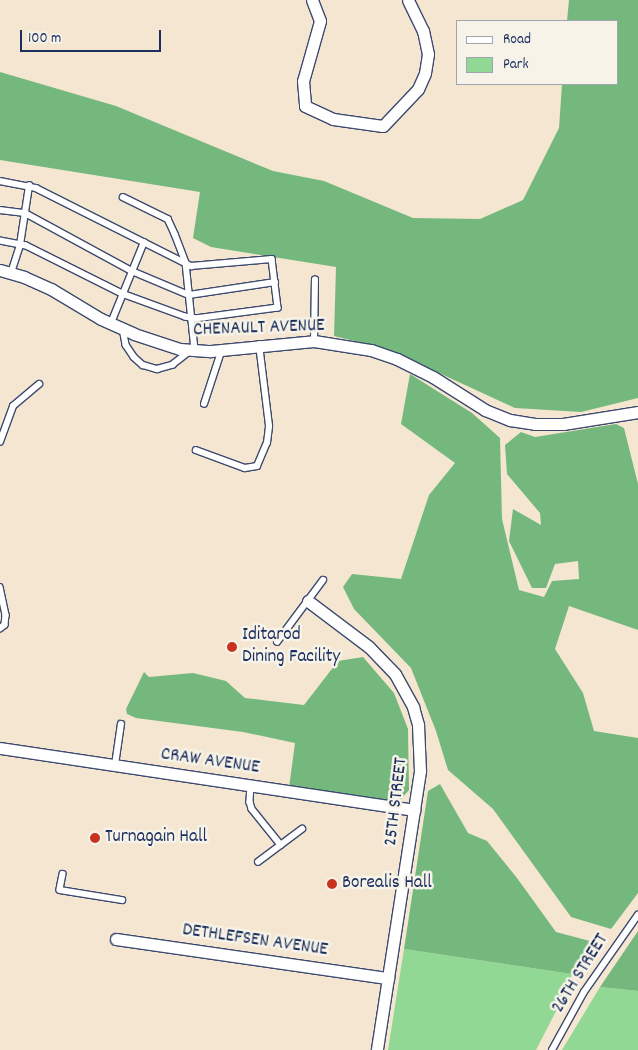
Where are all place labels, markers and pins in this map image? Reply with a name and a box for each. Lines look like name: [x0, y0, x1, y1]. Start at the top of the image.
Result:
place label: Iditarod Dining Facility: [242, 625, 340, 669]
marker: Iditarod Dining Facility: [226, 641, 238, 653]
place label: Turnagain Hall: [105, 827, 207, 849]
marker: Turnagain Hall: [89, 832, 101, 844]
place label: Borealis Hall: [342, 873, 432, 895]
marker: Borealis Hall: [326, 878, 338, 890]

